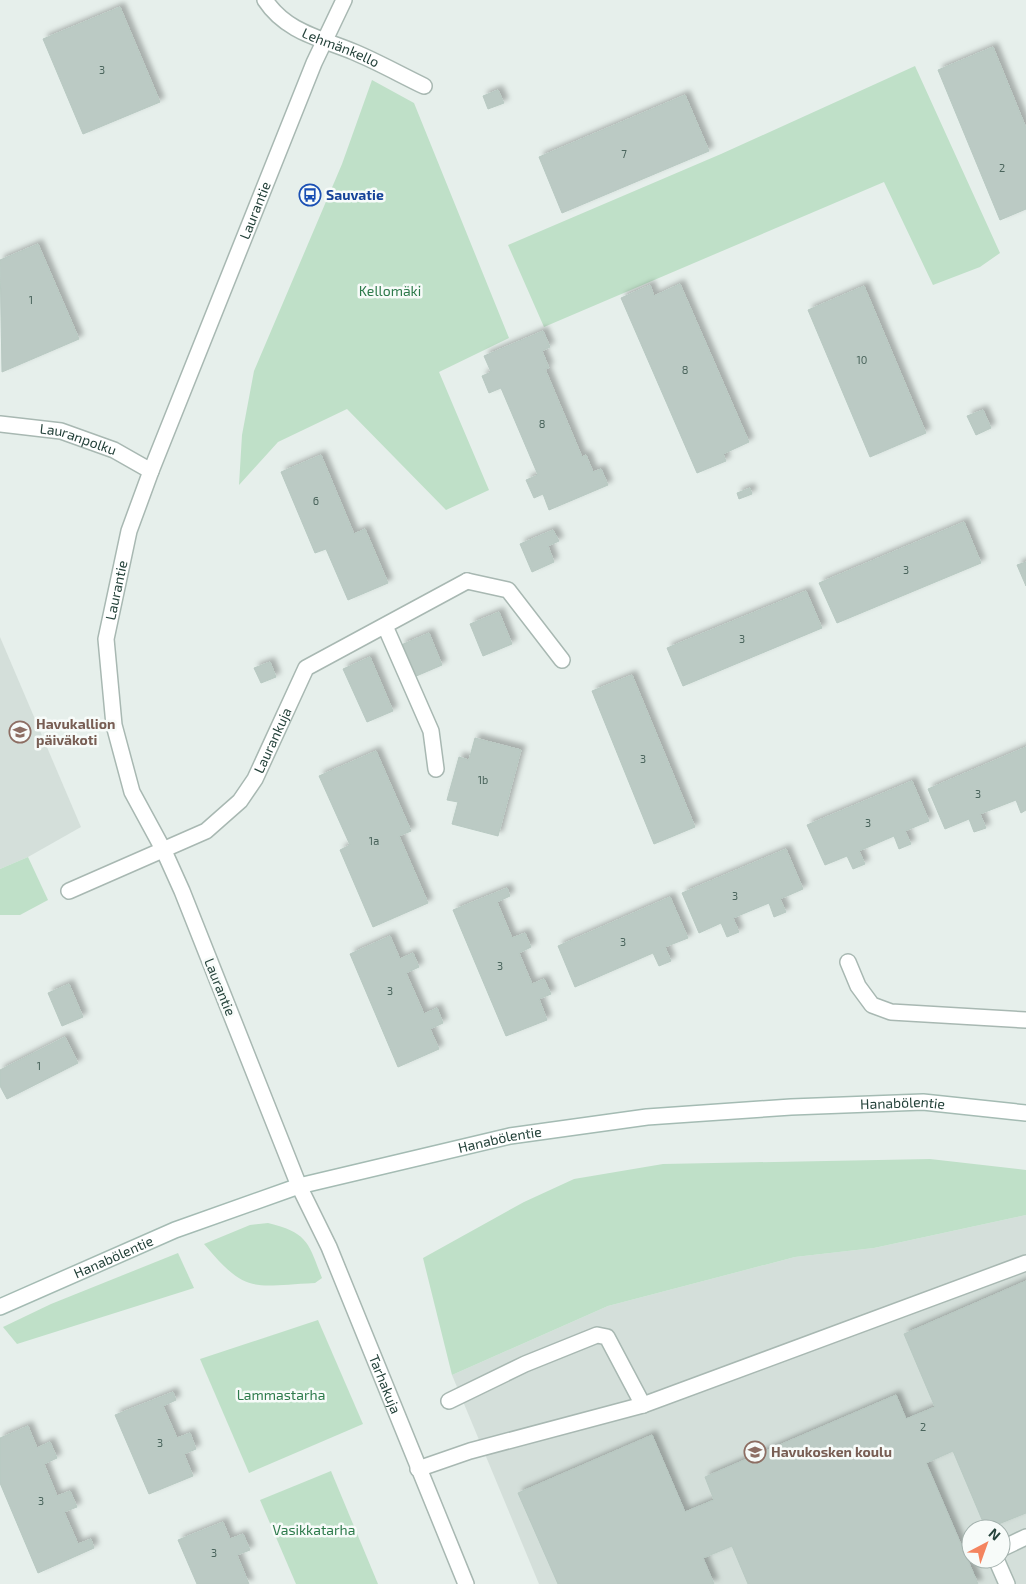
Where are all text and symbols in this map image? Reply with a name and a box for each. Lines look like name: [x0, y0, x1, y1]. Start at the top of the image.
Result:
street label: Lehmänkello: [300, 24, 382, 70]
house number: 3: [99, 63, 105, 76]
house number: 7: [621, 147, 627, 160]
house number: 2: [999, 161, 1005, 174]
street label: Laurantie: [235, 179, 274, 242]
bus stop icon: Sauvatie: [298, 183, 322, 207]
place label: Sauvatie: [326, 186, 384, 203]
park label: Kellomäki: [359, 282, 421, 299]
house number: 1: [29, 293, 33, 306]
house number: 10: [856, 353, 868, 366]
house number: 8: [682, 363, 688, 376]
house number: 8: [539, 417, 545, 430]
street label: Lauranpolku: [39, 420, 119, 458]
house number: 6: [313, 494, 319, 507]
street label: Laurantie: [101, 559, 131, 622]
house number: 3: [903, 563, 909, 576]
house number: 3: [739, 632, 745, 645]
street label: Laurankuja: [250, 705, 295, 776]
place label: Havukallion päiväkoti: [36, 715, 115, 748]
school or university icon: Havukallion päiväkoti: [8, 720, 32, 744]
house number: 3: [640, 752, 646, 765]
house number: 1b: [478, 773, 488, 786]
house number: 3: [975, 787, 981, 800]
house number: 3: [865, 816, 871, 829]
house number: 1a: [369, 834, 379, 847]
house number: 3: [732, 889, 738, 902]
house number: 3: [620, 935, 626, 948]
street label: Laurantie: [201, 956, 240, 1018]
house number: 3: [497, 959, 503, 972]
house number: 3: [387, 984, 393, 997]
house number: 1: [37, 1059, 41, 1072]
street label: Hanabölentie: [860, 1093, 946, 1112]
street label: Hanabölentie: [456, 1123, 543, 1156]
street label: Hanabölentie: [71, 1232, 156, 1282]
street label: Tarhakuja: [366, 1352, 405, 1416]
park label: Lammastarha: [237, 1386, 325, 1403]
house number: 2: [920, 1420, 926, 1433]
house number: 3: [157, 1436, 163, 1449]
school or university icon: Havukosken koulu: [743, 1440, 767, 1464]
place label: Havukosken koulu: [771, 1443, 892, 1460]
house number: 3: [38, 1494, 44, 1507]
north arrow: [961, 1519, 1011, 1569]
park label: Vasikkatarha: [273, 1521, 355, 1538]
text: N: [985, 1524, 1004, 1544]
house number: 3: [211, 1546, 217, 1559]

